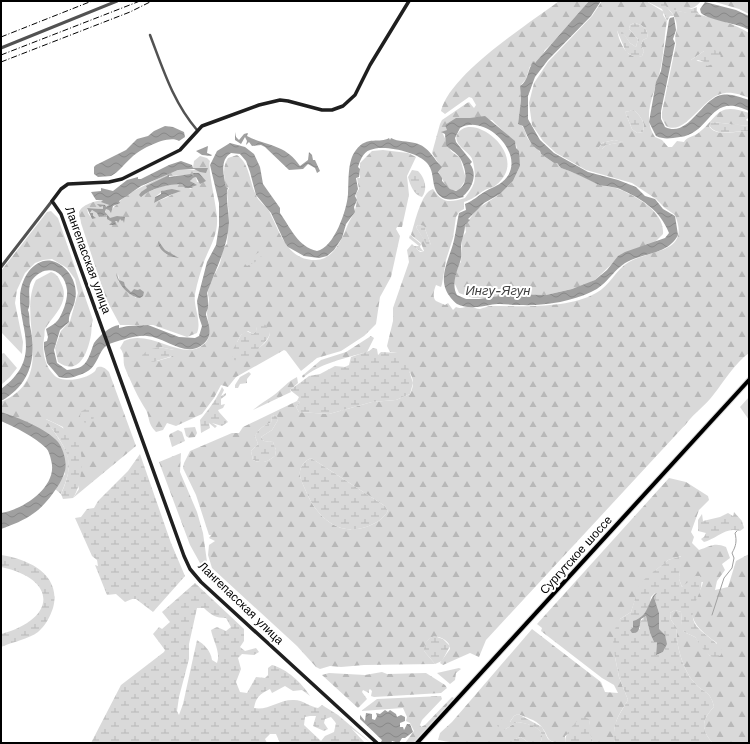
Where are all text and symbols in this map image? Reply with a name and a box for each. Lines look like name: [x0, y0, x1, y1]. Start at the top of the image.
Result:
street label: Лангепасская улица: [62, 205, 114, 316]
water label: Ингу-Ягун: [466, 283, 530, 298]
street label: Сургутское шоссе: [537, 513, 615, 597]
street label: Лангепасская улица: [196, 559, 287, 647]

